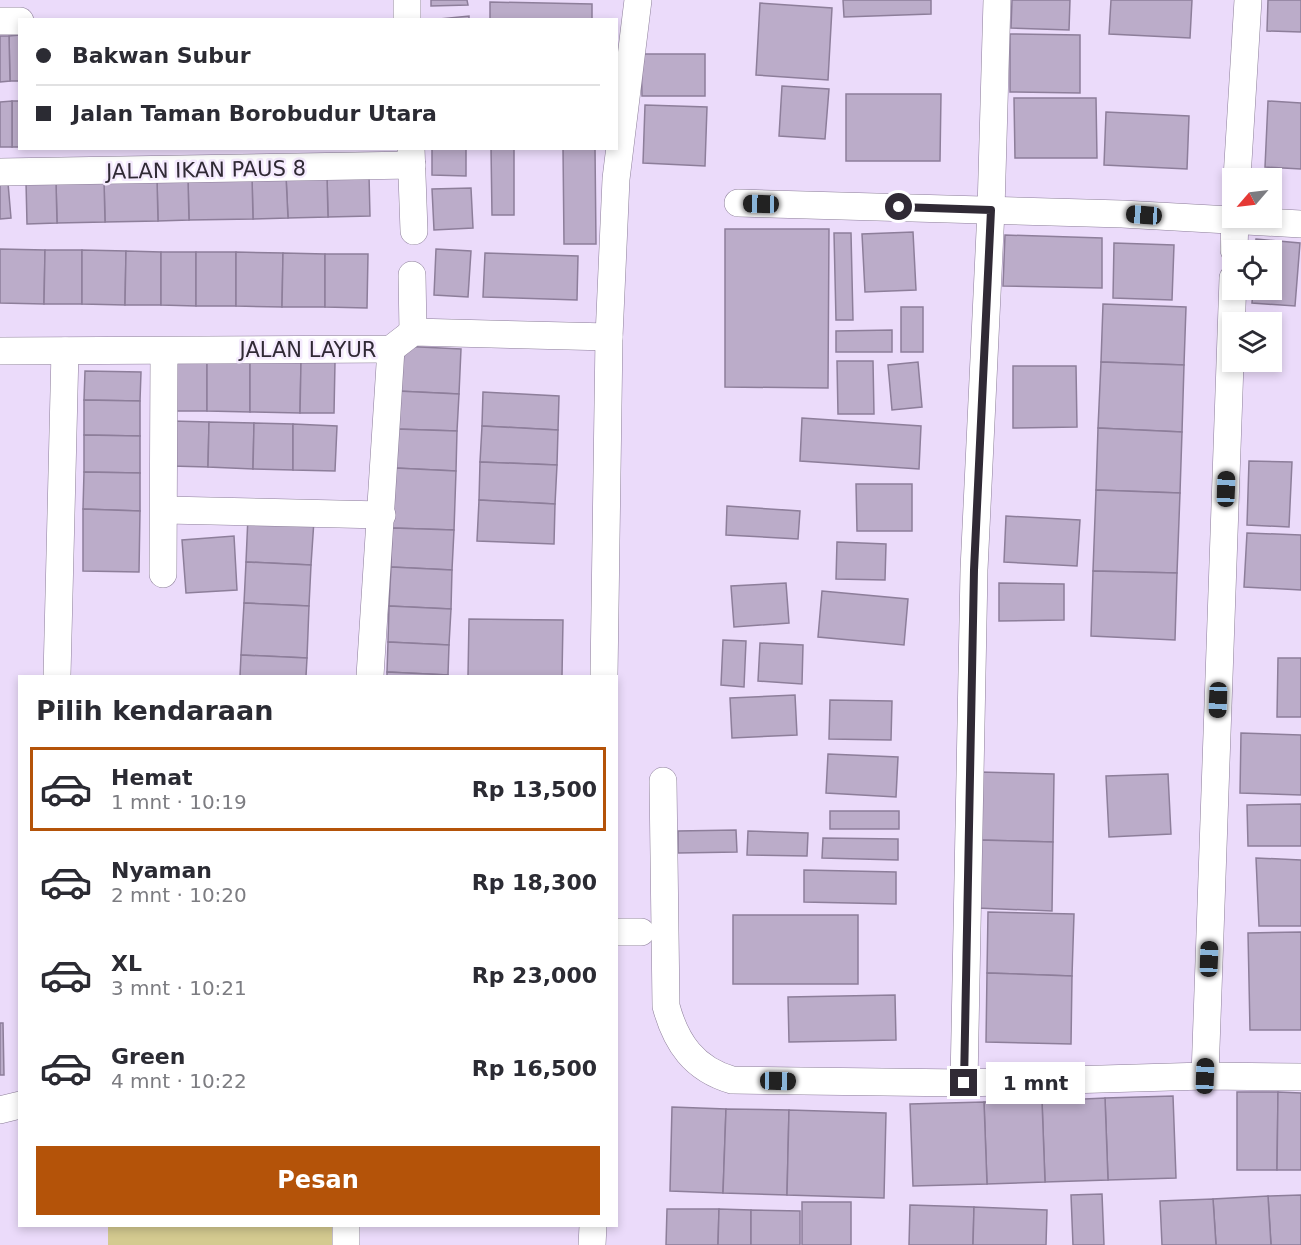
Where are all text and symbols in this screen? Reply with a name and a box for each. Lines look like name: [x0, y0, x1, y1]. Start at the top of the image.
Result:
text: Bakwan Subur: [72, 43, 251, 68]
text: Jalan Taman Borobudur Utara: [72, 101, 437, 126]
street label: JALAN IKAN PAUS 8: [104, 156, 306, 184]
north arrow: [1222, 168, 1282, 228]
map controls: [1222, 168, 1282, 372]
route start: [885, 193, 912, 220]
car: [743, 195, 779, 213]
car: [1125, 205, 1163, 225]
button: locate: [1222, 240, 1282, 300]
button: layers: [1222, 312, 1282, 372]
street label: JALAN LAYUR: [238, 338, 376, 362]
car: [1216, 471, 1236, 507]
car: [1208, 682, 1228, 718]
text: Pilih kendaraan: [36, 695, 273, 726]
icon: car: [39, 762, 93, 816]
text: Hemat: [111, 765, 193, 790]
text: Rp 13,500: [472, 777, 597, 802]
text: 1 mnt · 10:19: [111, 790, 247, 814]
icon: car: [39, 855, 93, 909]
text: Nyaman: [111, 858, 212, 883]
text: Rp 18,300: [472, 870, 597, 895]
text: 2 mnt · 10:20: [111, 883, 247, 907]
car: [1199, 941, 1219, 977]
icon: car: [39, 948, 93, 1002]
text: XL: [111, 951, 142, 976]
text: Rp 23,000: [472, 963, 597, 988]
text: 3 mnt · 10:21: [111, 976, 247, 1000]
icon: car: [39, 1041, 93, 1095]
text: Green: [111, 1044, 185, 1069]
text: Rp 16,500: [472, 1056, 597, 1081]
car: [1195, 1058, 1215, 1094]
callout: 1 mnt: [985, 1062, 1084, 1104]
text: 4 mnt · 10:22: [111, 1069, 247, 1093]
route end: [950, 1069, 977, 1096]
text: 1 mnt: [1003, 1071, 1068, 1095]
car: [760, 1072, 796, 1090]
button: Pesan: [36, 1146, 600, 1215]

